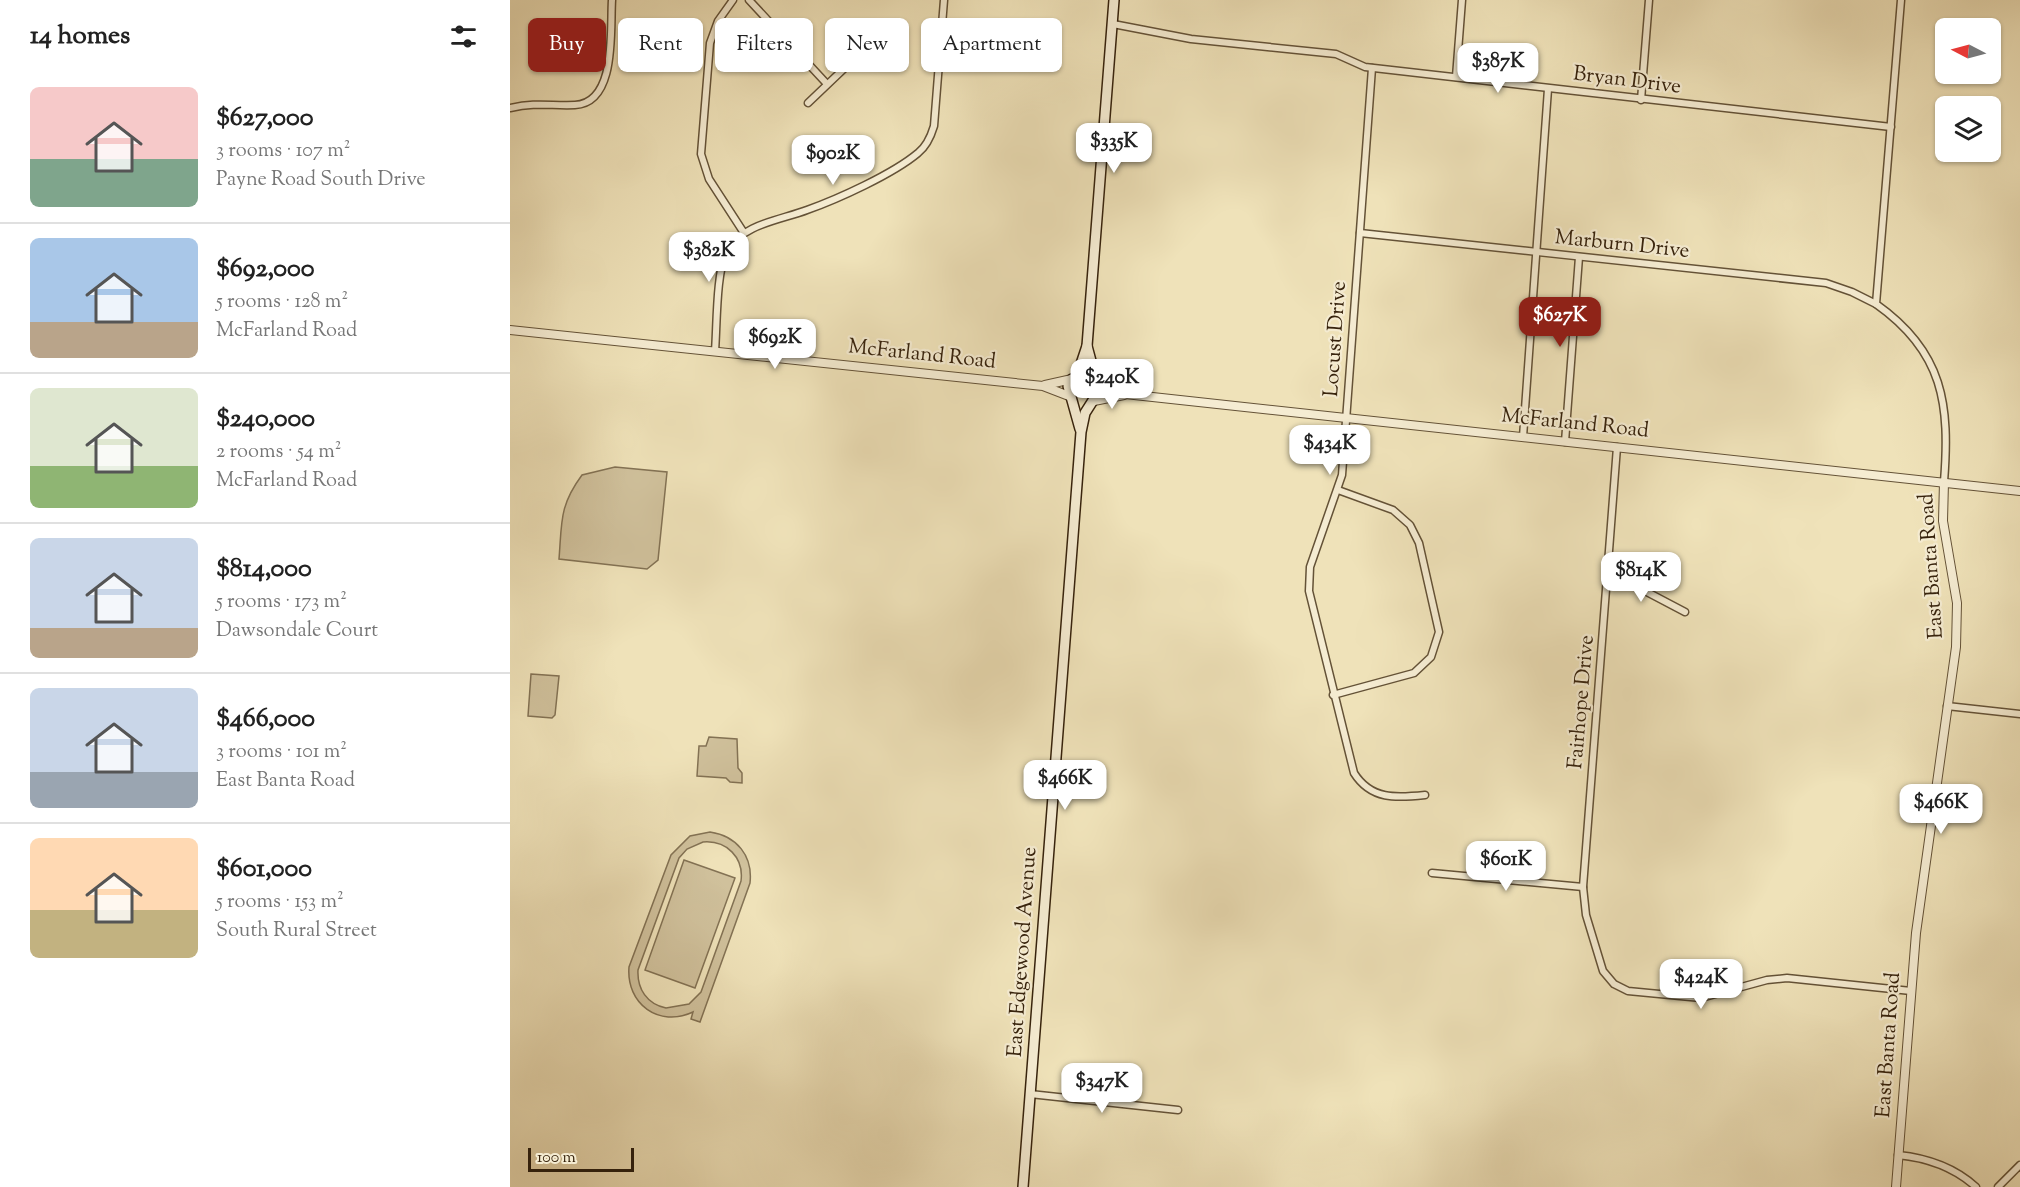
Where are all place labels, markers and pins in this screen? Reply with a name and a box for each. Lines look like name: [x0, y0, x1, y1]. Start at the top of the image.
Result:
pin: $387K: [1456, 43, 1540, 94]
pin: $335K: [1072, 123, 1156, 174]
pin: $902K: [791, 135, 875, 186]
pin: $382K: [667, 232, 751, 283]
pin: $627K: [1518, 297, 1602, 348]
pin: $692K: [733, 319, 817, 370]
pin: $240K: [1070, 359, 1154, 410]
pin: $434K: [1288, 425, 1372, 476]
pin: $814K: [1599, 552, 1683, 603]
pin: $466K: [1023, 760, 1107, 811]
pin: $466K: [1899, 784, 1983, 835]
pin: $601K: [1464, 841, 1548, 892]
pin: $424K: [1659, 959, 1743, 1010]
pin: $347K: [1060, 1063, 1144, 1114]

